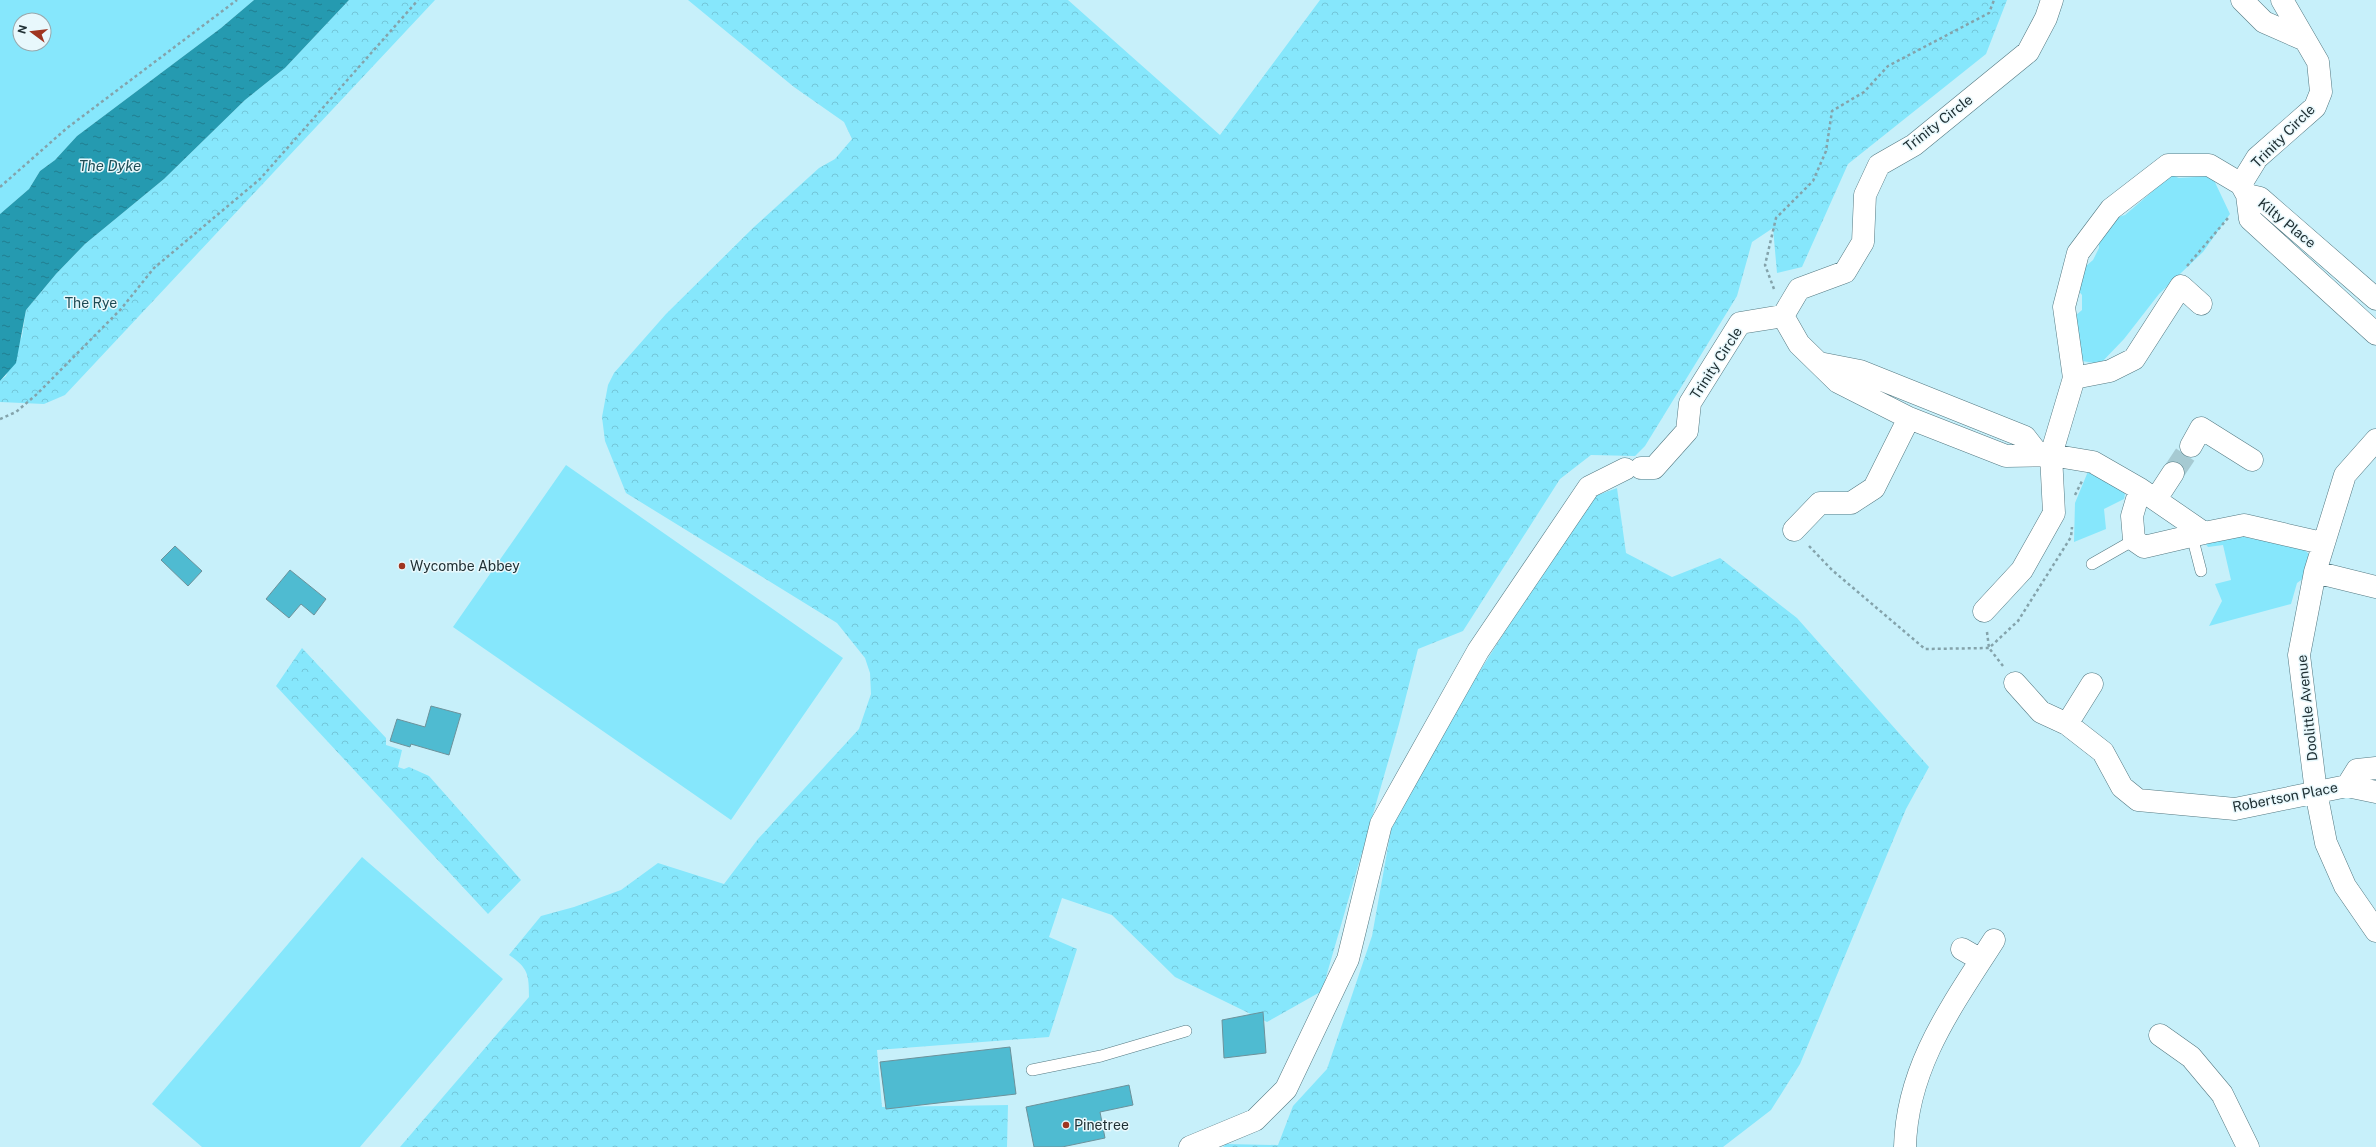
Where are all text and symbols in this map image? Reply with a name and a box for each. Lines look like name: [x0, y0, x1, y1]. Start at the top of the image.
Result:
north arrow: [12, 12, 52, 52]
text: N: [15, 24, 29, 35]
street label: Trinity Circle: [1901, 91, 1976, 155]
street label: Trinity Circle: [2248, 101, 2318, 171]
water label: The Dyke: [79, 157, 141, 174]
street label: Kilty Place: [2255, 195, 2319, 251]
park label: The Rye: [65, 295, 117, 311]
street label: Trinity Circle: [1687, 324, 1745, 402]
place label: Wycombe Abbey: [410, 558, 520, 574]
marker: Wycombe Abbey: [397, 561, 407, 571]
street label: Doolittle Avenue: [2293, 654, 2321, 762]
street label: Robertson Place: [2231, 779, 2339, 815]
place label: Pinetree: [1074, 1117, 1129, 1133]
marker: Pinetree: [1061, 1120, 1071, 1130]

